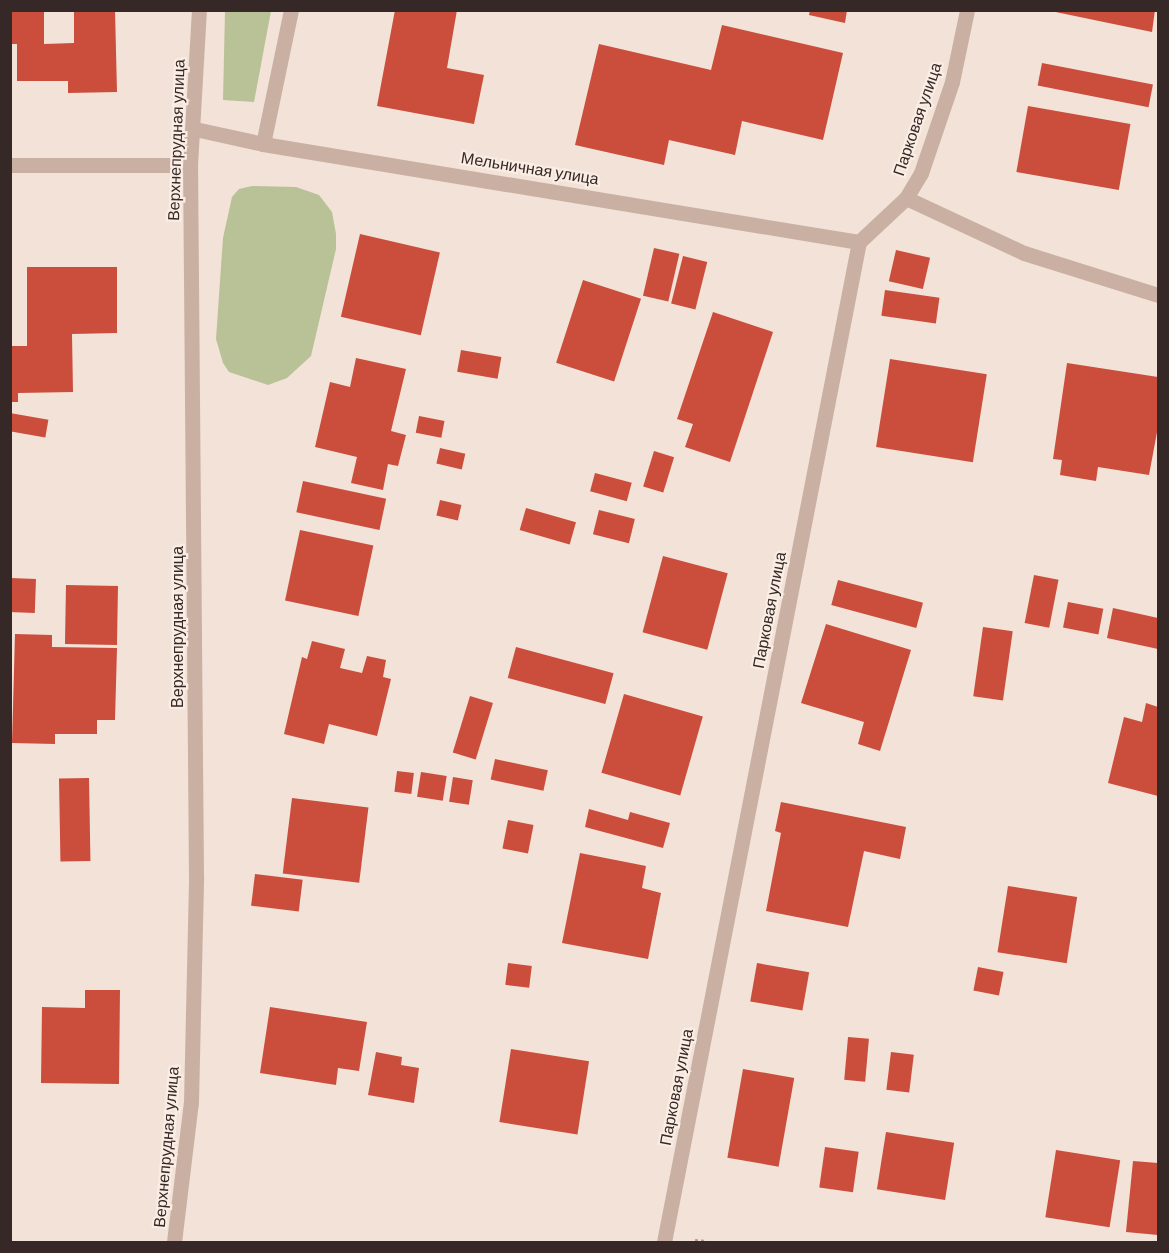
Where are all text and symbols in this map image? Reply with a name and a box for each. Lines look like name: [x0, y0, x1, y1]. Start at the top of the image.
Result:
street label: Верхнепрудная улица: [164, 59, 188, 221]
street label: Парковая улица: [889, 60, 945, 178]
street label: Мельничная улица: [460, 148, 600, 188]
street label: Верхнепрудная улица: [167, 546, 187, 708]
street label: Парковая улица: [748, 550, 790, 670]
street label: Парковая улица: [655, 1027, 697, 1147]
street label: Верхнепрудная улица: [149, 1066, 183, 1228]

